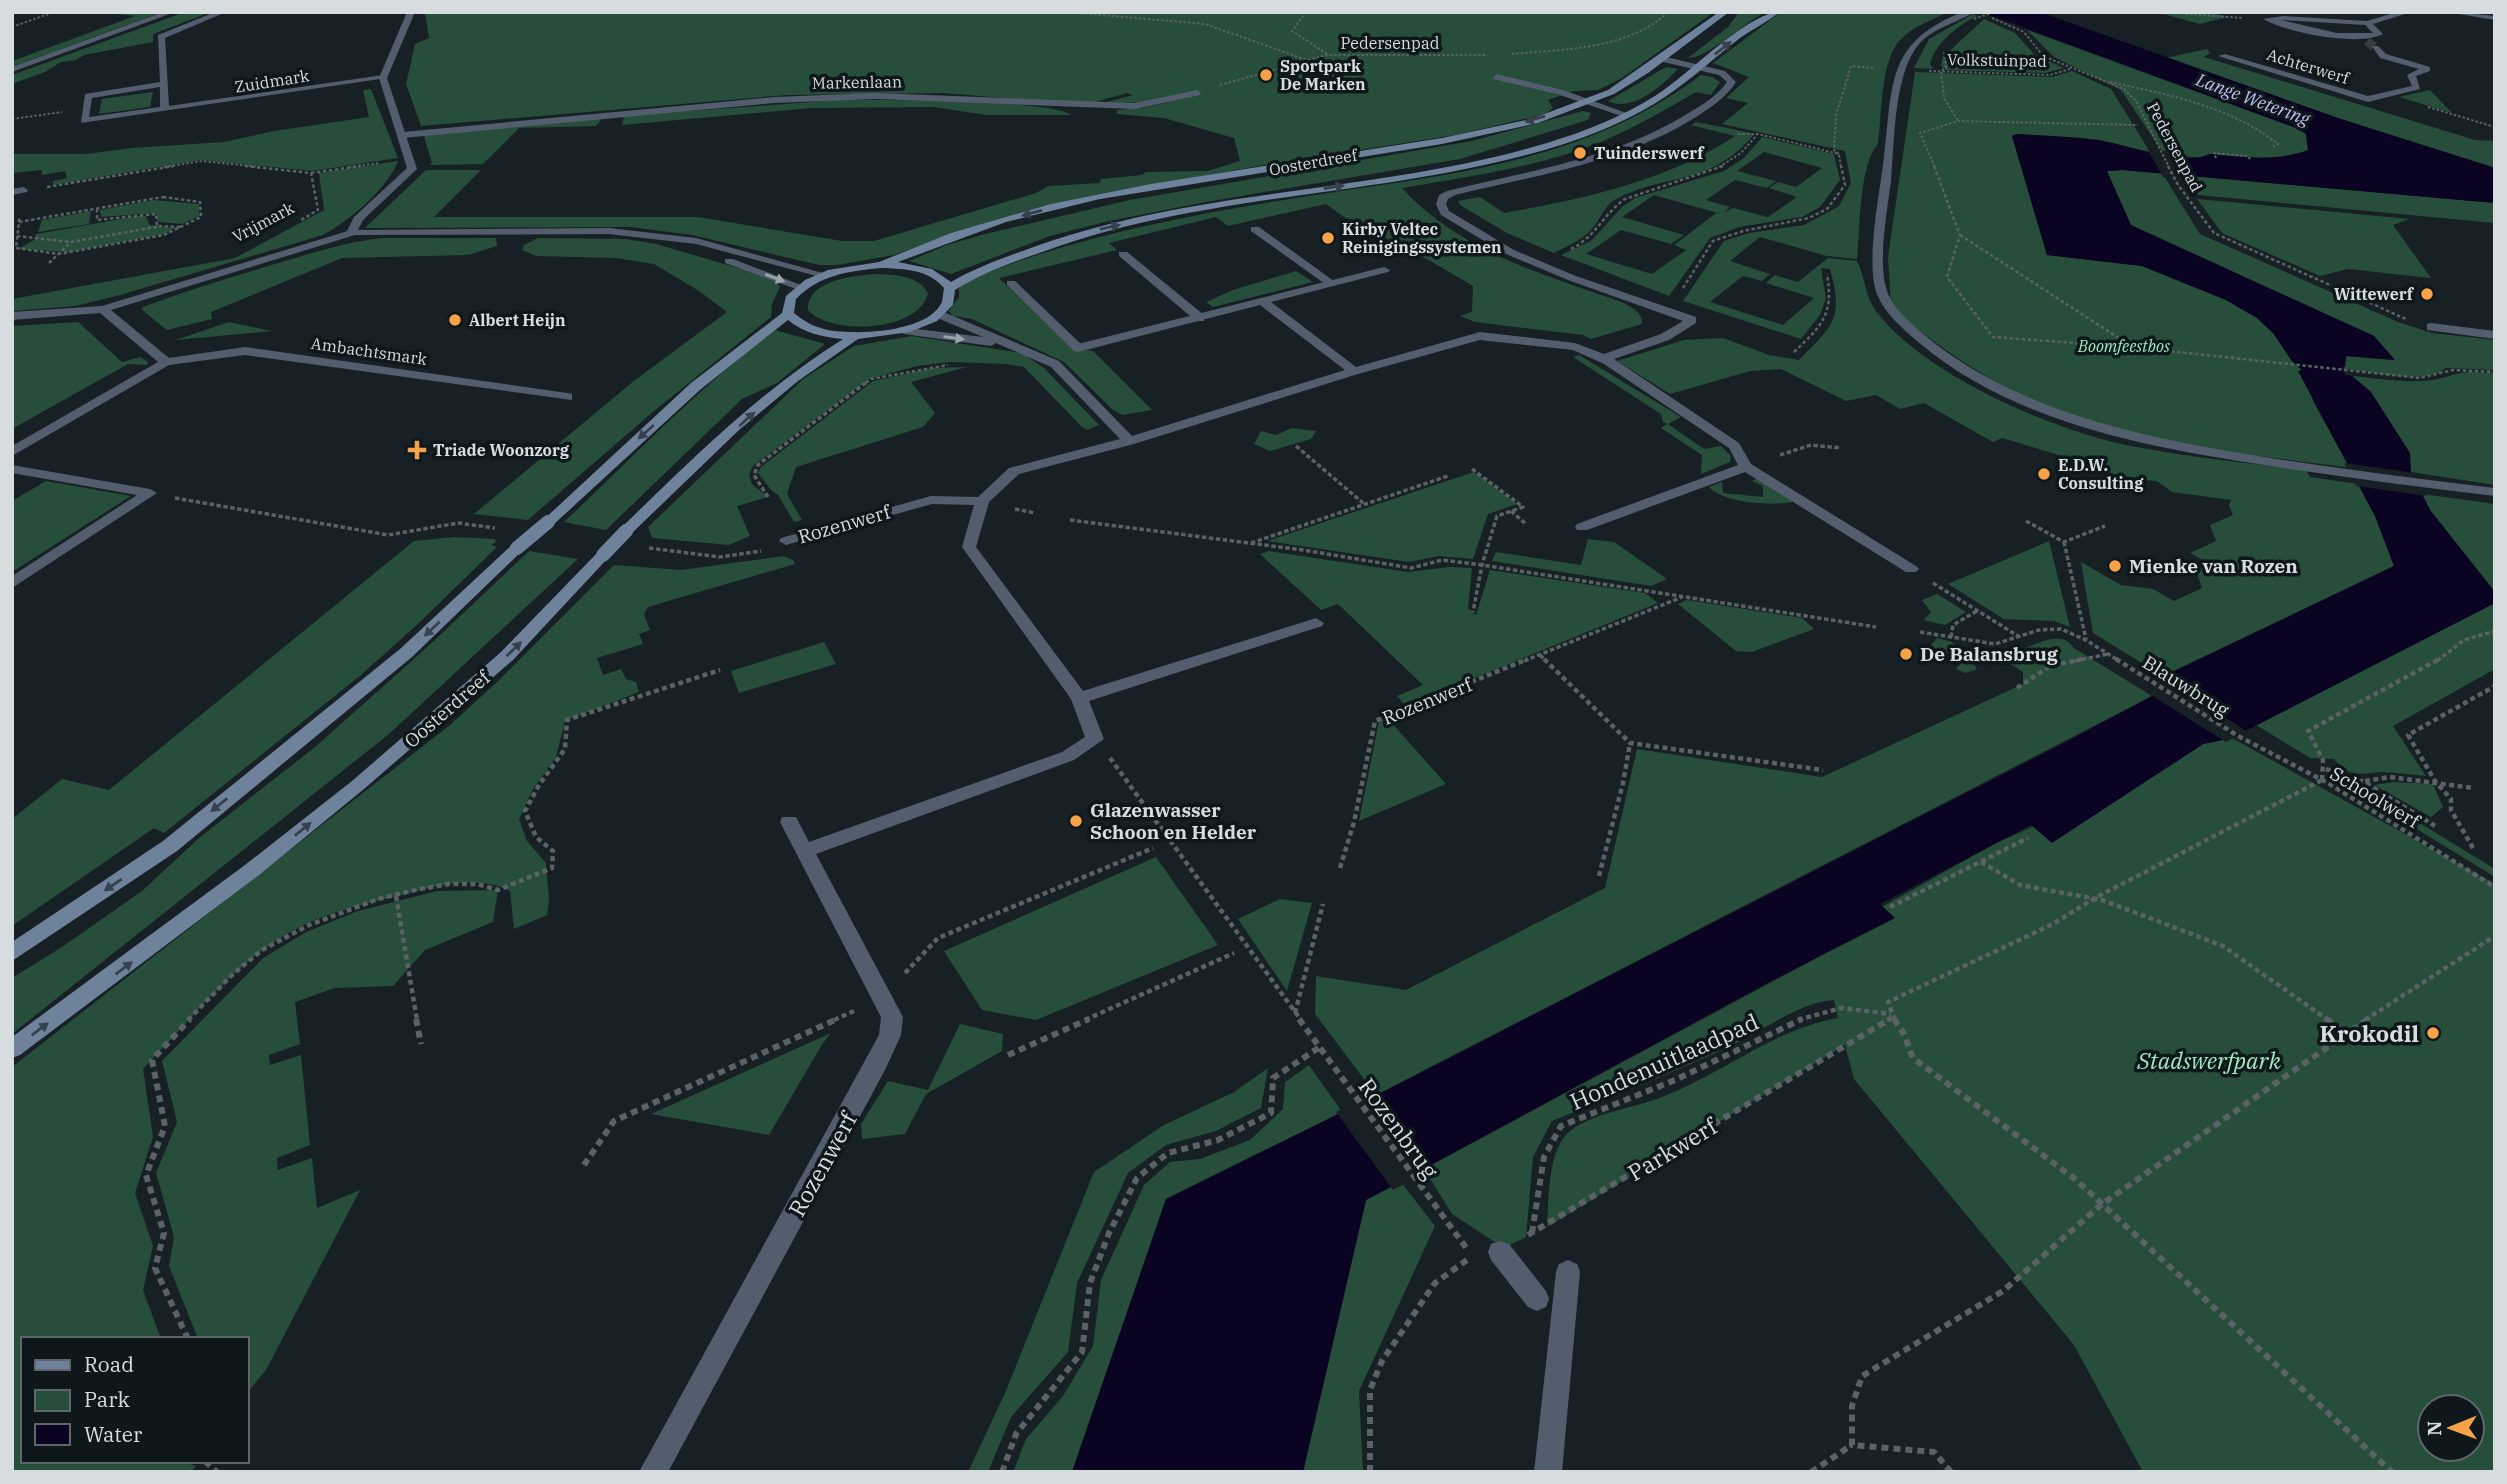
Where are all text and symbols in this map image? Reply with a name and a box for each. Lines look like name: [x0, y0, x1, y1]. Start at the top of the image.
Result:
street label: Pedersenpad: [1341, 33, 1440, 53]
one-way arrow: [1714, 41, 1731, 56]
street label: Achterwerf: [2265, 44, 2353, 88]
street label: Volkstuinpad: [1947, 49, 2047, 71]
place label: Sportpark De Marken: [1280, 56, 1366, 94]
street label: Zuidmark: [233, 65, 311, 97]
marker: Sportpark De Marken: [1258, 67, 1274, 83]
water label: Lange Wetering: [2192, 67, 2314, 130]
street label: Markenlaan: [812, 71, 902, 93]
street label: Pedersenpad: [2143, 99, 2207, 196]
one-way arrow: [1524, 114, 1546, 125]
place label: Tuinderswerf: [1594, 143, 1705, 163]
street label: Oosterdreef: [1267, 144, 1360, 180]
marker: Tuinderswerf: [1572, 145, 1588, 161]
one-way arrow: [1323, 181, 1345, 192]
street label: Vrijmark: [229, 197, 298, 247]
one-way arrow: [1021, 208, 1043, 219]
place label: Kirby Veltec Reinigingssystemen: [1342, 219, 1502, 257]
one-way arrow: [1099, 221, 1121, 232]
marker: Kirby Veltec Reinigingssystemen: [1320, 230, 1336, 246]
one-way arrow: [765, 272, 786, 283]
place label: Wittewerf: [2334, 284, 2415, 304]
marker: Wittewerf: [2419, 286, 2435, 302]
place label: Albert Heijn: [469, 310, 566, 330]
marker: Albert Heijn: [447, 312, 463, 328]
one-way arrow: [943, 332, 965, 343]
street label: Ambachtsmark: [310, 333, 429, 369]
park label: Boomfeestbos: [2077, 336, 2170, 356]
one-way arrow: [738, 411, 756, 427]
one-way arrow: [638, 424, 655, 440]
marker: Triade Woonzorg: [407, 440, 427, 460]
place label: Triade Woonzorg: [433, 440, 570, 460]
place label: E.D.W. Consulting: [2058, 455, 2144, 493]
marker: E.D.W. Consulting: [2036, 466, 2052, 482]
street label: Rozenwerf: [795, 499, 894, 549]
place label: Mienke van Rozen: [2129, 554, 2298, 578]
marker: Mienke van Rozen: [2107, 558, 2123, 574]
one-way arrow: [424, 620, 441, 636]
one-way arrow: [505, 641, 522, 658]
place label: De Balansbrug: [1920, 642, 2058, 666]
marker: De Balansbrug: [1898, 646, 1914, 662]
street label: Blauwbrug: [2138, 650, 2234, 722]
street label: Oosterdreef: [399, 664, 496, 753]
street label: Rozenwerf: [1379, 672, 1477, 730]
street label: Schoolwerf: [2326, 761, 2425, 834]
one-way arrow: [210, 797, 228, 812]
place label: Glazenwasser Schoon en Helder: [1090, 798, 1257, 844]
marker: Glazenwasser Schoon en Helder: [1068, 813, 1084, 829]
one-way arrow: [294, 821, 312, 836]
one-way arrow: [104, 878, 122, 892]
one-way arrow: [115, 962, 133, 976]
street label: Hondenuitlaadpad: [1565, 1006, 1763, 1116]
place label: Krokodil: [2320, 1018, 2419, 1048]
one-way arrow: [31, 1021, 49, 1036]
marker: Krokodil: [2425, 1025, 2441, 1041]
park label: Stadswerfpark: [2136, 1045, 2282, 1075]
street label: Rozenbrug: [1352, 1072, 1446, 1185]
street label: Rozenwerf: [781, 1105, 864, 1221]
street label: Parkwerf: [1622, 1110, 1724, 1187]
legend: [21, 1337, 248, 1463]
text: Road: [84, 1350, 134, 1378]
text: Park: [84, 1385, 131, 1413]
north arrow: [2416, 1393, 2486, 1463]
text: Water: [84, 1420, 143, 1448]
text: N: [2422, 1421, 2446, 1436]

